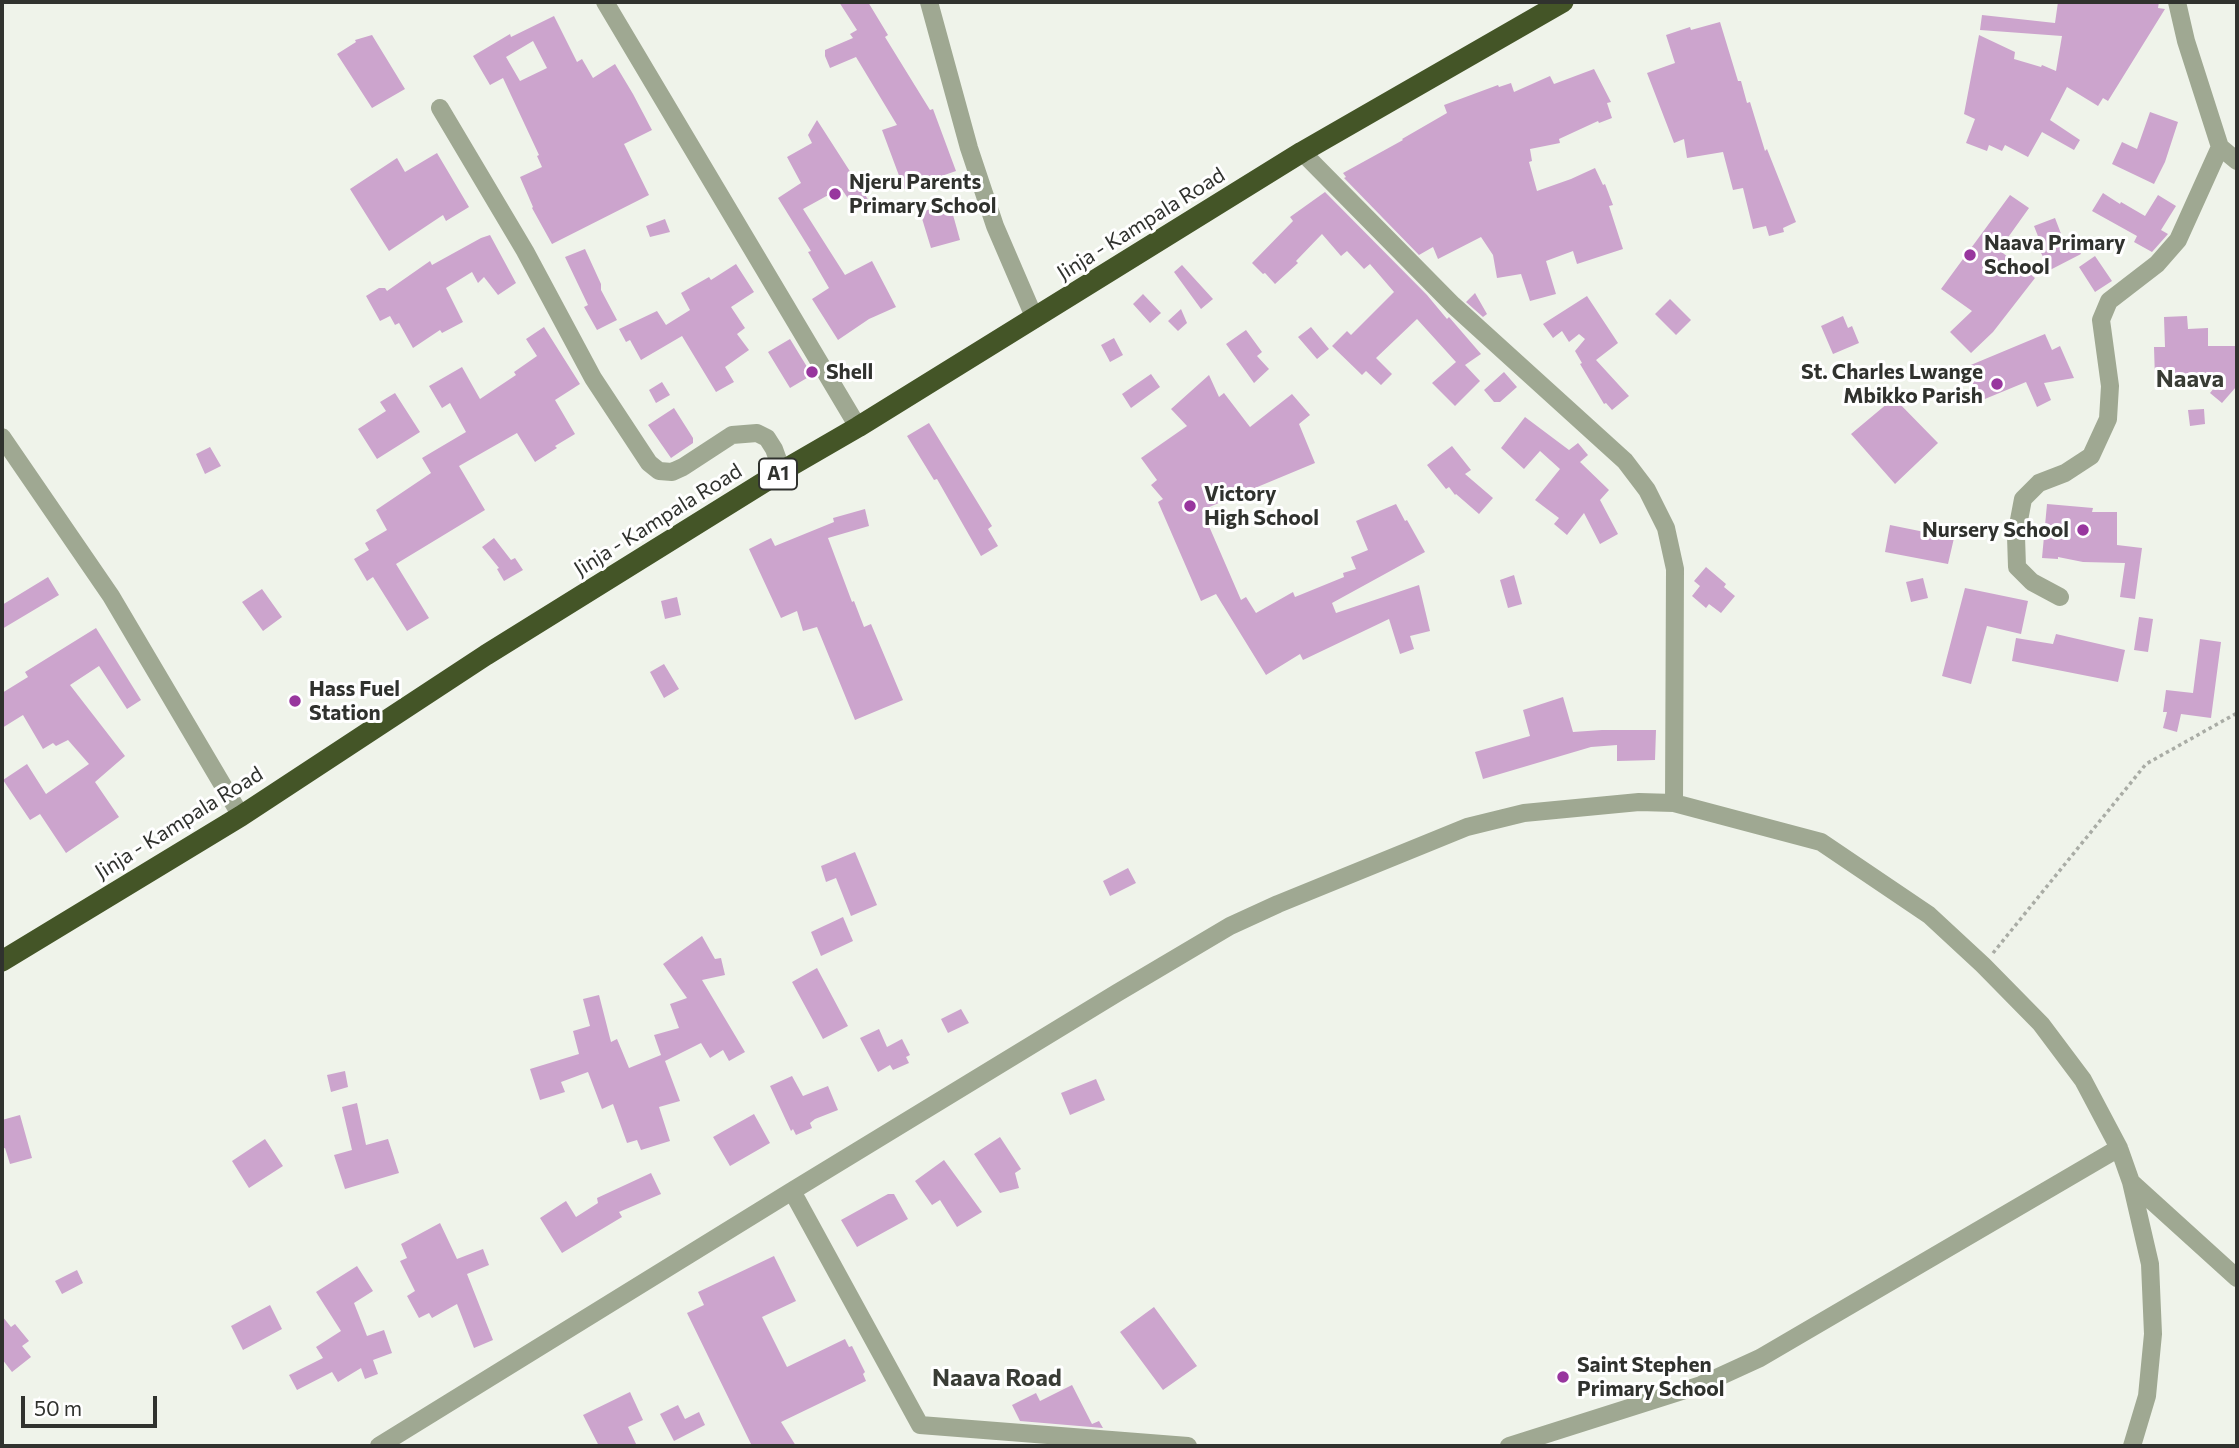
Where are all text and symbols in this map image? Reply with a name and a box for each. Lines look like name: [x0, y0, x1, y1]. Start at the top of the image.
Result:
street label: Jinja - Kampala Road: [1052, 162, 1230, 286]
place label: Njeru Parents Primary School: [849, 169, 996, 219]
marker: Njeru Parents Primary School: [827, 186, 843, 202]
place label: Naava Primary School: [1984, 230, 2126, 280]
marker: Naava Primary School: [1962, 247, 1978, 263]
place label: Shell: [826, 359, 873, 385]
place label: St. Charles Lwange Mbikko Parish: [1801, 359, 1983, 409]
marker: Shell: [804, 364, 820, 380]
district label: Naava: [2156, 365, 2224, 393]
marker: St. Charles Lwange Mbikko Parish: [1989, 376, 2005, 392]
street label: Jinja - Kampala Road: [569, 458, 747, 582]
road number: A1: [759, 458, 797, 489]
place label: Victory High School: [1204, 481, 1319, 531]
marker: Victory High School: [1182, 498, 1198, 514]
place label: Nursery School: [1922, 517, 2069, 543]
marker: Nursery School: [2075, 522, 2091, 538]
place label: Hass Fuel Station: [309, 676, 400, 726]
marker: Hass Fuel Station: [287, 693, 303, 709]
street label: Jinja - Kampala Road: [90, 761, 268, 885]
place label: Saint Stephen Primary School: [1577, 1352, 1724, 1402]
district label: Naava Road: [932, 1364, 1062, 1392]
marker: Saint Stephen Primary School: [1555, 1369, 1571, 1385]
scale bar: [24, 1382, 161, 1426]
text: 50 m: [34, 1395, 82, 1420]

